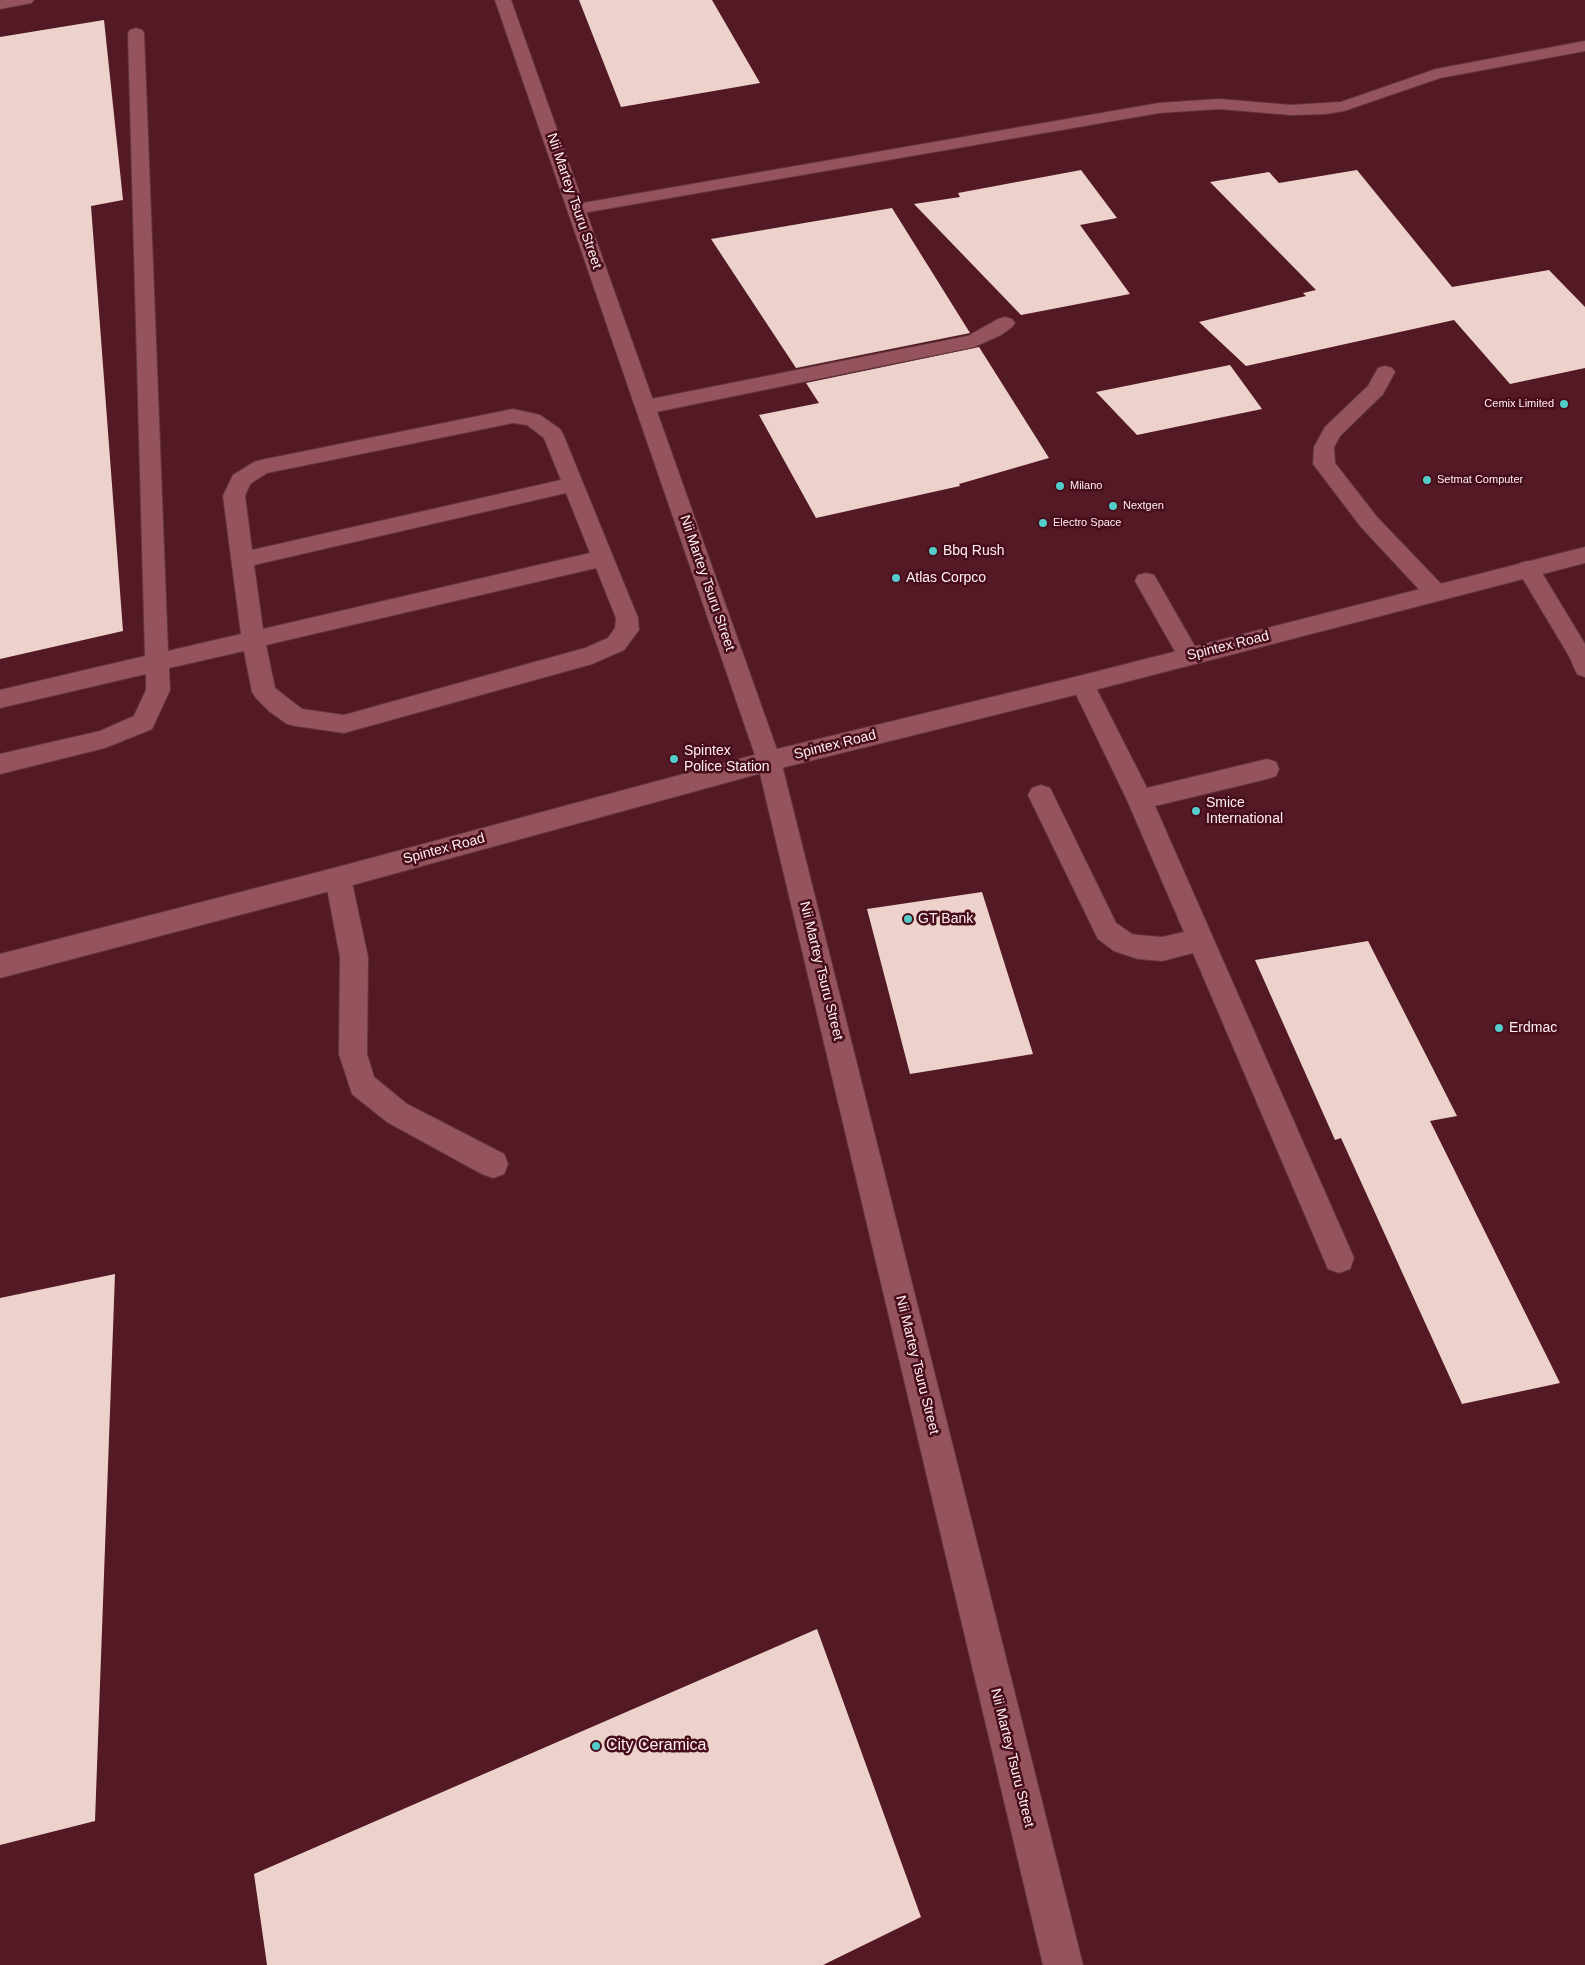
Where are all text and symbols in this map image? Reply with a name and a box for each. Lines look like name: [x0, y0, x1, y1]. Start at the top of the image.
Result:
street label: Nii Martey Tsuru Street: [543, 131, 605, 271]
place label: Cemix Limited: [1484, 397, 1554, 411]
marker: Cemix Limited: [1558, 398, 1570, 410]
place label: Setmat Computer: [1437, 473, 1523, 487]
marker: Setmat Computer: [1421, 474, 1433, 486]
place label: Milano: [1070, 479, 1102, 493]
marker: Milano: [1054, 480, 1066, 492]
place label: Nextgen: [1123, 499, 1164, 513]
marker: Nextgen: [1107, 500, 1119, 512]
street label: Nii Martey Tsuru Street: [676, 513, 738, 653]
place label: Electro Space: [1053, 516, 1121, 530]
marker: Electro Space: [1037, 517, 1049, 529]
place label: Bbq Rush: [943, 543, 1004, 559]
marker: Bbq Rush: [927, 545, 939, 557]
place label: Atlas Corpco: [906, 570, 986, 586]
marker: Atlas Corpco: [890, 572, 902, 584]
street label: Spintex Road: [1185, 628, 1271, 664]
street label: Spintex Road: [792, 727, 878, 763]
place label: Spintex Police Station: [684, 743, 770, 776]
marker: Spintex Police Station: [668, 753, 680, 765]
place label: Smice International: [1206, 795, 1283, 828]
marker: Smice International: [1190, 805, 1202, 817]
street label: Spintex Road: [401, 830, 487, 868]
street label: Nii Martey Tsuru Street: [796, 900, 846, 1042]
place label: GT Bank: [918, 911, 973, 927]
marker: GT Bank: [902, 913, 914, 925]
place label: Erdmac: [1509, 1020, 1557, 1036]
marker: Erdmac: [1493, 1022, 1505, 1034]
street label: Nii Martey Tsuru Street: [892, 1294, 942, 1436]
street label: Nii Martey Tsuru Street: [987, 1687, 1037, 1829]
place label: City Ceramica: [606, 1736, 706, 1756]
marker: City Ceramica: [590, 1740, 602, 1752]

